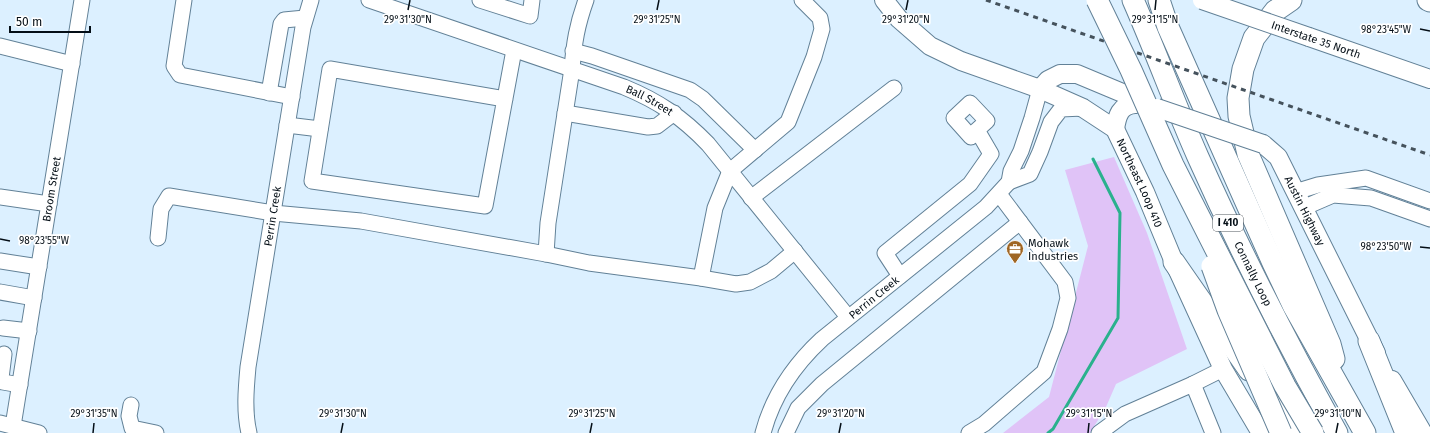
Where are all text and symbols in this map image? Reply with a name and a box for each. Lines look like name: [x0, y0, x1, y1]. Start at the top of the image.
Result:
scale bar: [10, 8, 90, 34]
text: 29°31'30"N: [384, 14, 432, 26]
text: 29°31'25"N: [633, 14, 681, 26]
text: 29°31'20"N: [882, 14, 930, 26]
text: 29°31'15"N: [1132, 14, 1178, 26]
text: 50 m: [16, 15, 42, 29]
street label: Interstate 35 North: [1270, 19, 1362, 61]
text: 98°23'45"W: [1361, 24, 1412, 36]
street label: Ball Street: [624, 82, 676, 118]
street label: Northeast Loop 410: [1114, 136, 1165, 229]
street label: Broom Street: [40, 156, 63, 223]
street label: Austin Highway: [1282, 174, 1328, 248]
street label: Perrin Creek: [261, 185, 284, 247]
road number: I 410: [1213, 215, 1243, 231]
text: 98°23'55"W: [19, 235, 70, 247]
place label: Mohawk Industries: [1028, 237, 1078, 263]
office icon: Mohawk Industries: [1005, 239, 1025, 264]
street label: Connally Loop: [1232, 239, 1275, 308]
text: 98°23'50"W: [1361, 241, 1412, 253]
street label: Perrin Creek: [846, 273, 902, 321]
text: 29°31'35"N: [70, 408, 118, 420]
text: 29°31'30"N: [319, 408, 367, 420]
text: 29°31'25"N: [568, 408, 616, 420]
text: 29°31'20"N: [817, 408, 865, 420]
text: 29°31'15"N: [1066, 408, 1112, 420]
text: 29°31'10"N: [1314, 408, 1362, 420]

